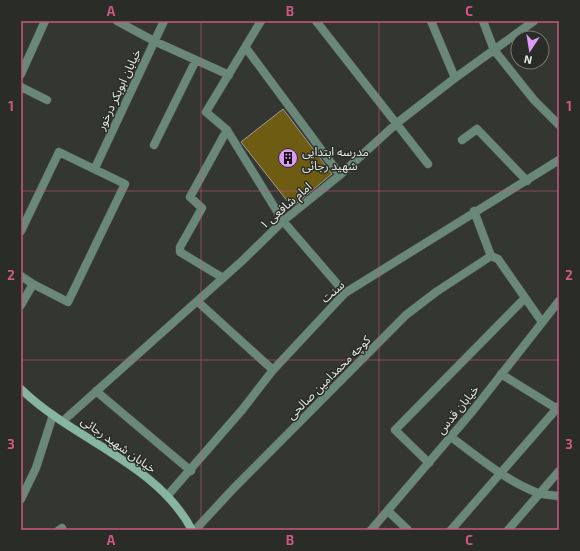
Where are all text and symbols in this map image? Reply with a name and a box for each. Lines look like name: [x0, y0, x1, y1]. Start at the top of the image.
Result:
text: A: [107, 3, 116, 19]
text: B: [286, 3, 294, 19]
text: C: [465, 3, 473, 19]
north arrow: [510, 30, 550, 70]
street label: خیابان ابوبکر درخور: [93, 46, 144, 133]
text: N: [523, 53, 533, 67]
text: 1: [8, 98, 14, 114]
text: 1: [566, 98, 572, 114]
place label: مدرسه ابتدایی شهید رجائی: [302, 144, 369, 173]
building icon: مدرسه ابتدایی شهید رجائی: [277, 147, 299, 169]
street label: امام شافعی ۱: [256, 179, 316, 234]
text: 2: [7, 267, 15, 283]
text: 2: [565, 267, 573, 283]
street label: سنت: [317, 277, 347, 305]
street label: کوچه محمدامین صالحی: [283, 332, 375, 423]
street label: خیابان قدس: [433, 382, 482, 437]
street label: خیابان شهید رجائی: [78, 413, 159, 476]
text: 3: [7, 436, 15, 452]
text: 3: [565, 436, 573, 452]
text: A: [107, 532, 116, 548]
text: B: [286, 532, 294, 548]
text: C: [465, 532, 473, 548]

